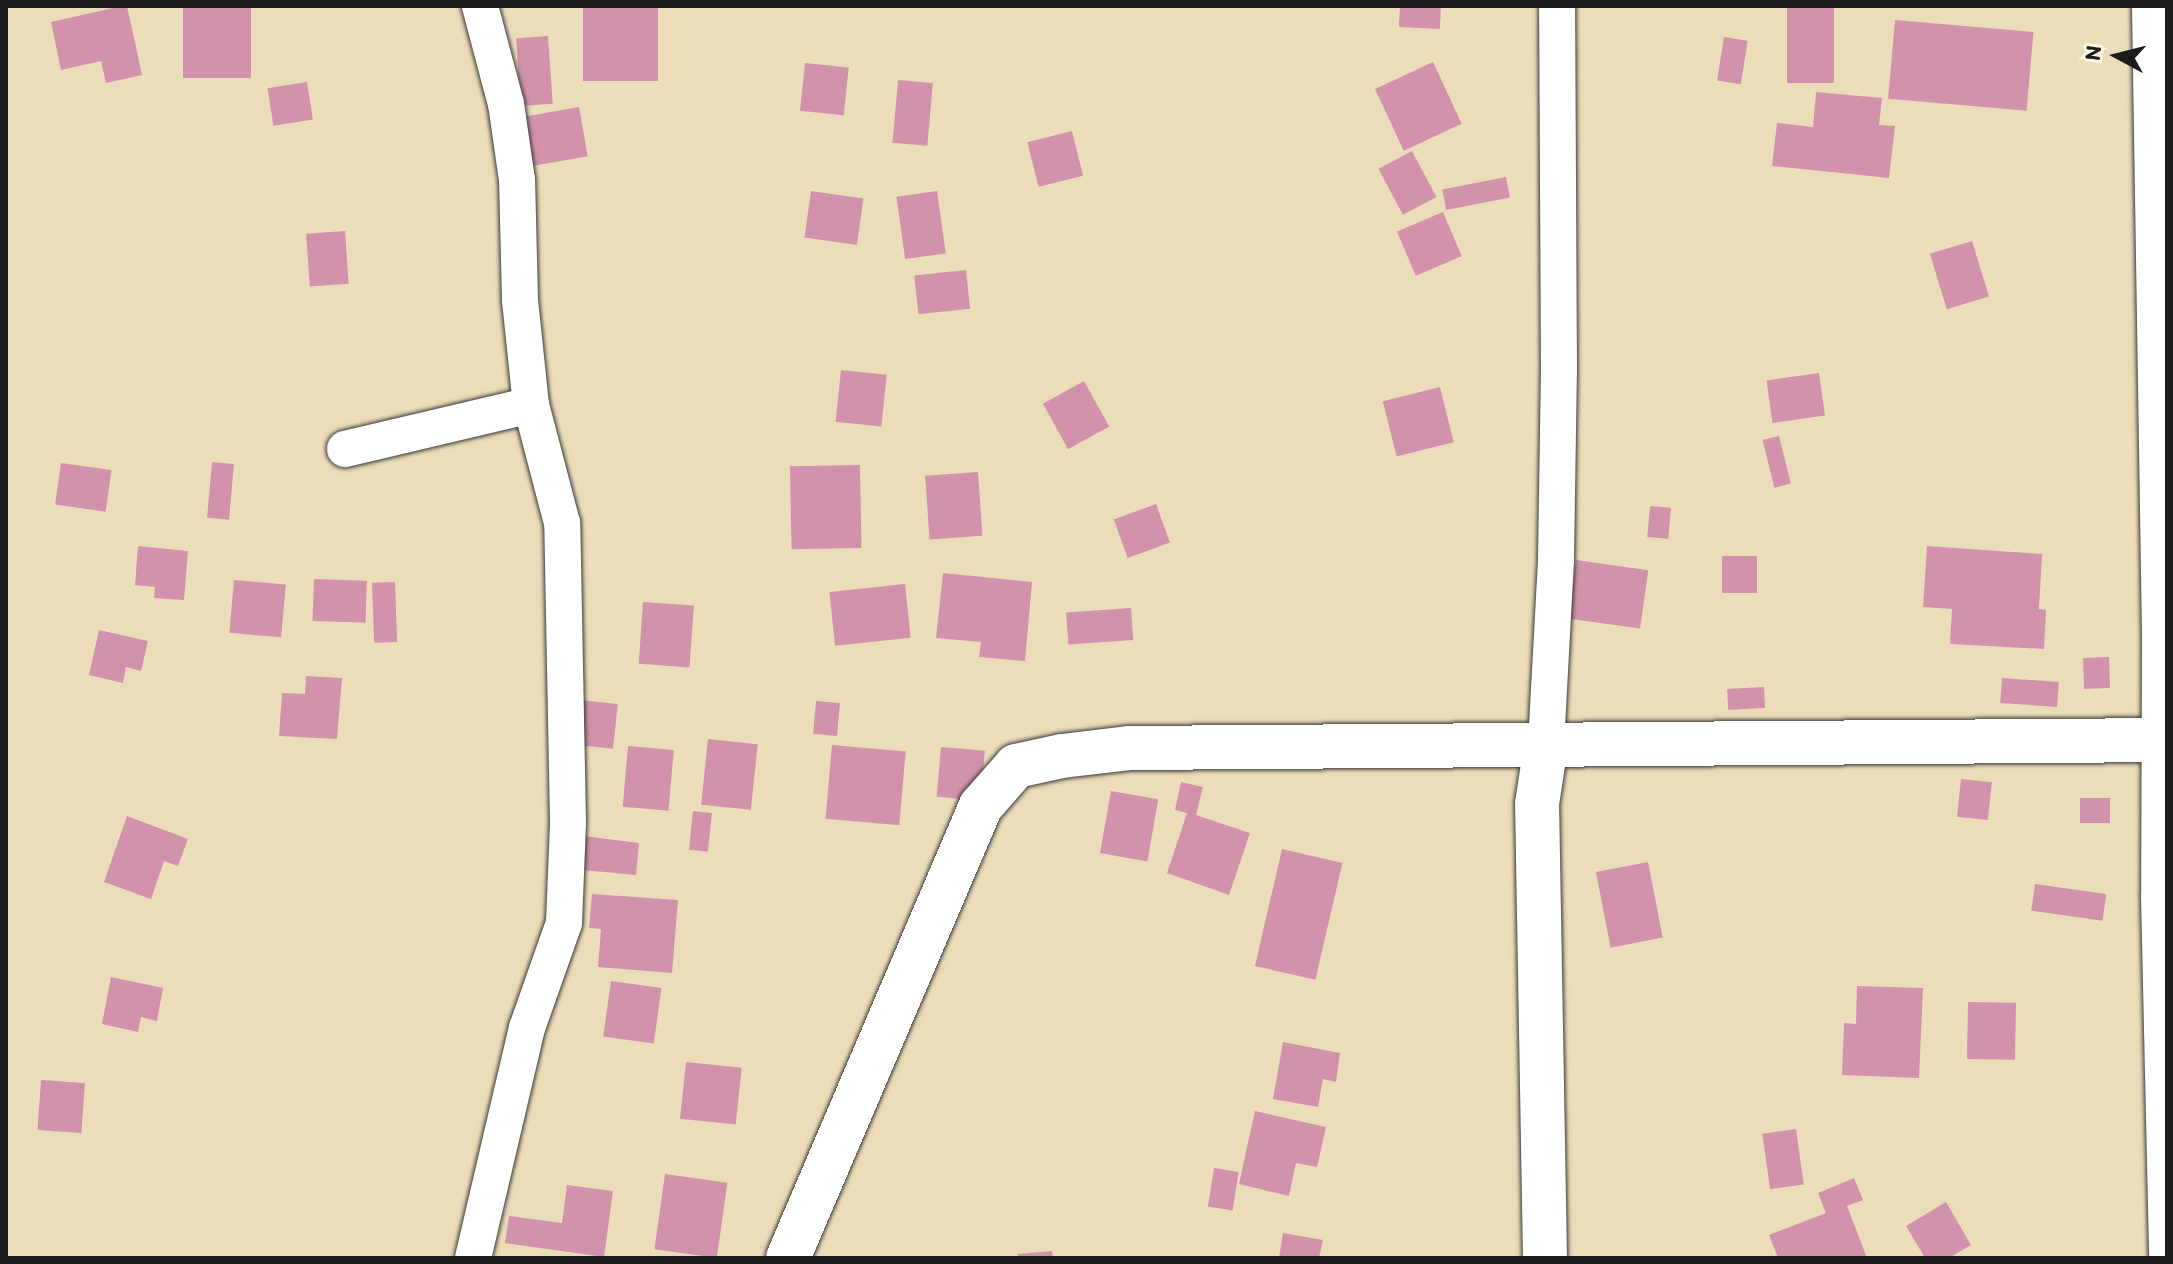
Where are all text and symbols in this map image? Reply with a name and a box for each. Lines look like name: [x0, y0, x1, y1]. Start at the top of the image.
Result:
north arrow: [2077, 16, 2157, 96]
text: N: [2078, 44, 2107, 62]

